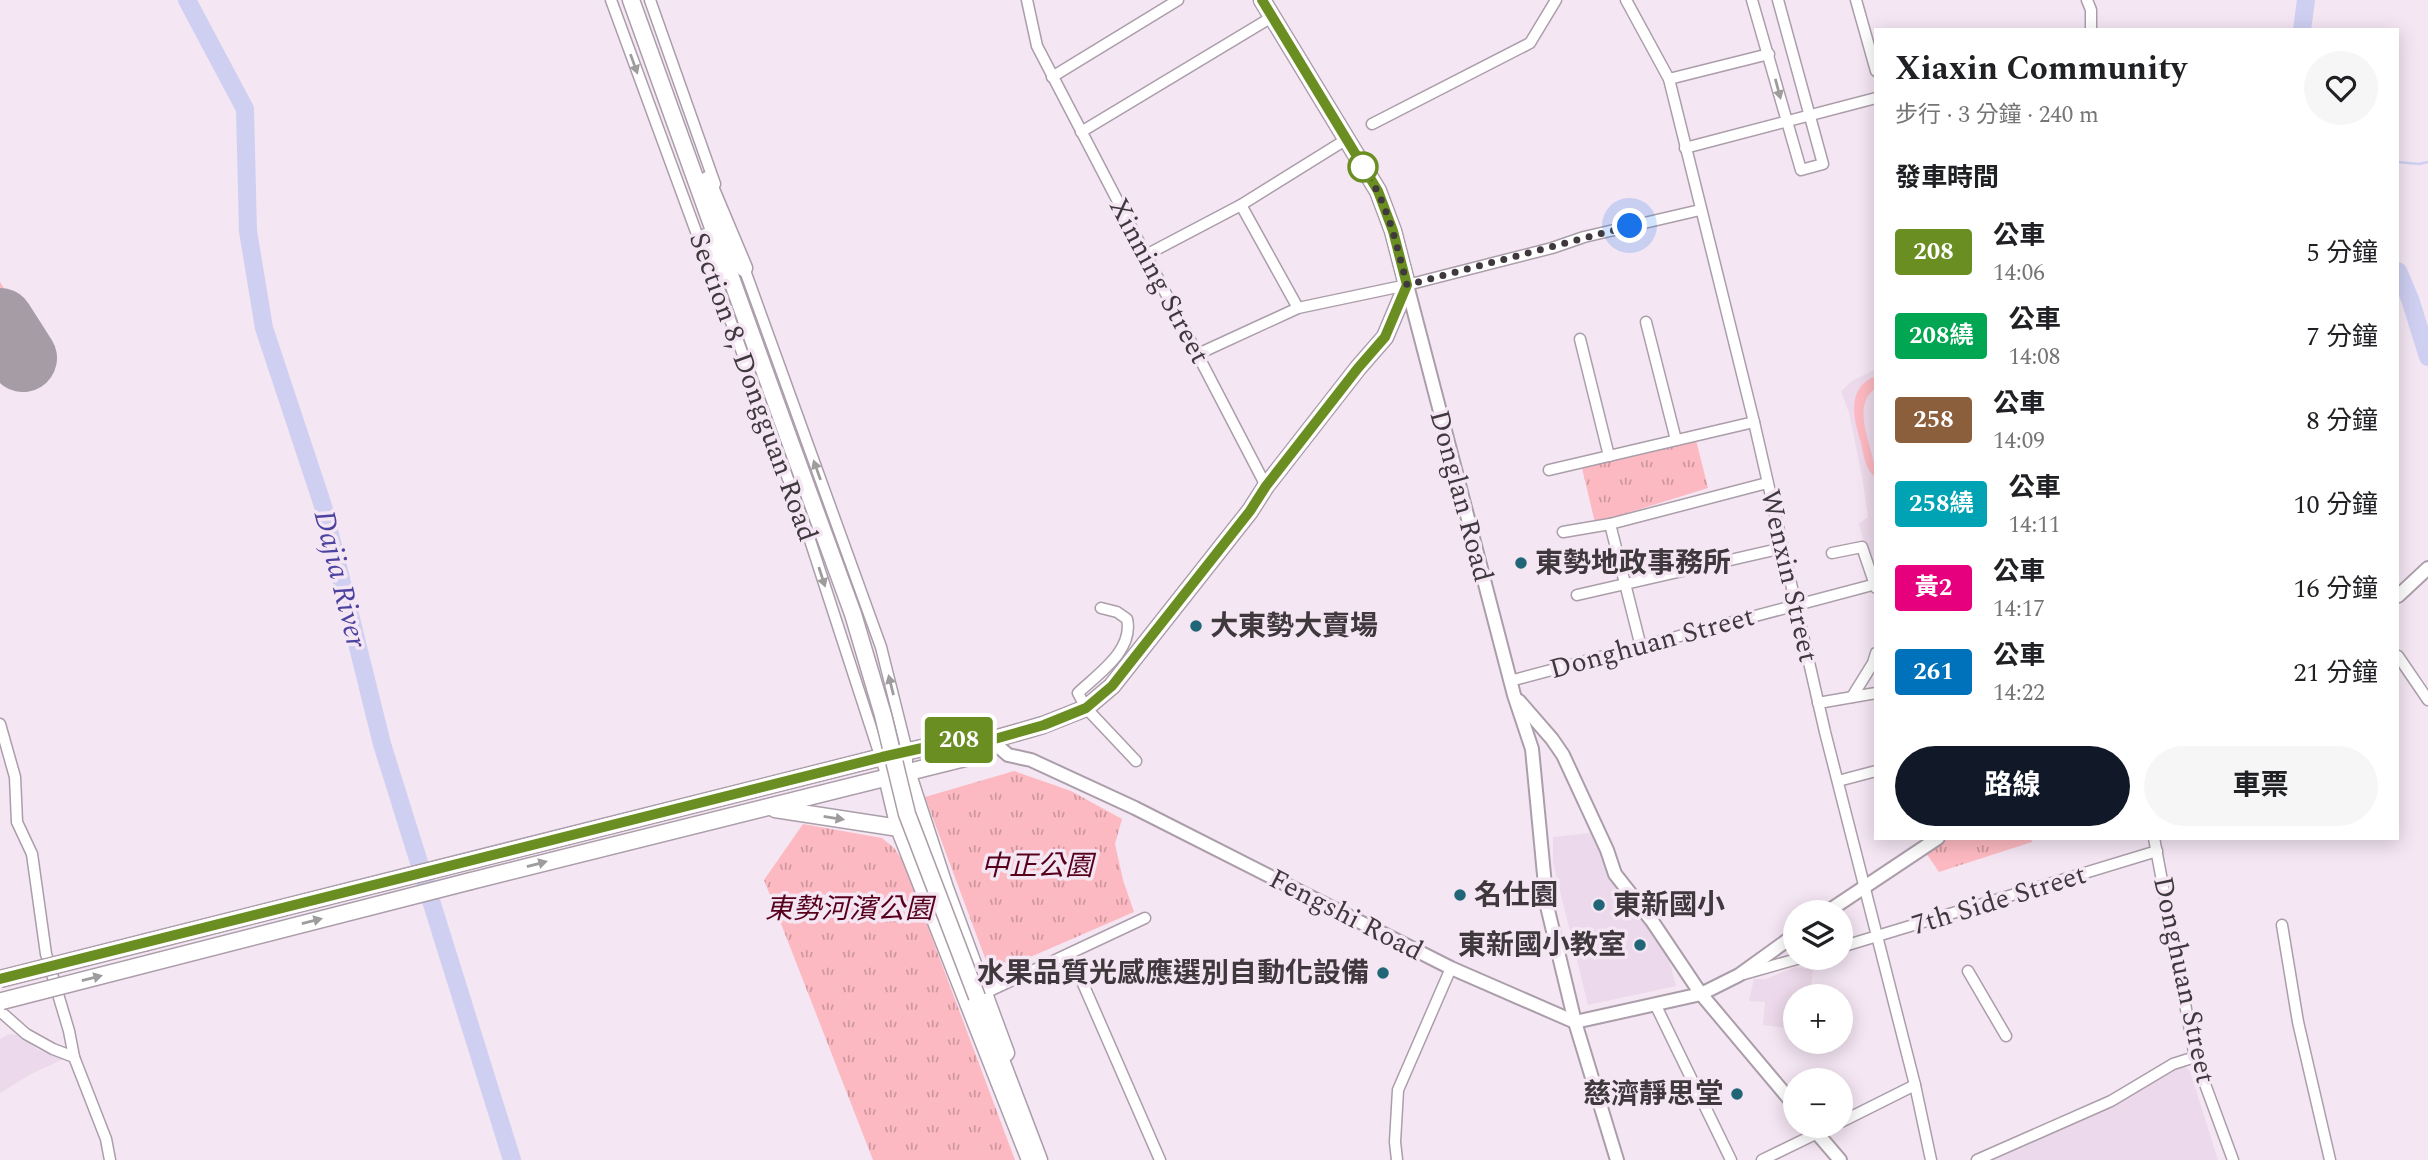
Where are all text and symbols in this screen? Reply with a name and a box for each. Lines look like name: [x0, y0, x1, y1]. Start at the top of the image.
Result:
text: Xiaxin Community: [1895, 44, 2187, 94]
button: heart: [2304, 51, 2378, 125]
one-way arrow: [629, 54, 640, 75]
one-way arrow: [1773, 78, 1784, 100]
text: 步行 · 3 分鐘 · 240 m: [1895, 98, 2099, 133]
unlabelled marker: [1348, 152, 1378, 182]
text: 發車時間: [1895, 158, 1999, 198]
street label: Xinning Street: [1097, 190, 1221, 372]
your location: [1612, 208, 1647, 243]
text: 公車: [1993, 216, 2045, 256]
street label: Section 8, Dongguan Road: [677, 226, 829, 548]
text: 5 分鐘: [2306, 233, 2378, 273]
text: 208: [1913, 234, 1954, 270]
text: 14:06: [1993, 256, 2045, 291]
text: 公車: [2008, 300, 2060, 340]
text: 7 分鐘: [2306, 317, 2378, 357]
text: 208繞: [1909, 318, 1973, 354]
text: 14:08: [2008, 340, 2060, 375]
text: 公車: [1993, 384, 2045, 424]
text: 8 分鐘: [2306, 401, 2378, 441]
text: 258: [1913, 402, 1954, 438]
street label: Donglan Road: [1417, 405, 1505, 587]
text: 14:09: [1993, 424, 2045, 459]
one-way arrow: [811, 459, 822, 480]
text: 公車: [2008, 468, 2060, 508]
street label: Wenxin Street: [1748, 485, 1830, 667]
text: 10 分鐘: [2293, 485, 2378, 525]
text: 258繞: [1909, 486, 1973, 522]
water label: Dajia River: [301, 505, 379, 653]
text: 14:11: [2008, 508, 2060, 543]
place label: 東勢地政事務所: [1535, 542, 1731, 585]
text: 公車: [1993, 552, 2045, 592]
marker: 東勢地政事務所: [1513, 555, 1529, 571]
one-way arrow: [818, 566, 828, 587]
text: 16 分鐘: [2293, 569, 2378, 609]
text: 黃2: [1915, 570, 1952, 606]
text: 14:17: [1993, 592, 2045, 627]
street label: Donghuan Street: [1545, 595, 1759, 691]
place label: 大東勢大賣場: [1210, 605, 1378, 648]
marker: 大東勢大賣場: [1188, 618, 1204, 634]
text: 公車: [1993, 636, 2045, 676]
text: 21 分鐘: [2293, 653, 2378, 693]
text: 261: [1913, 654, 1954, 690]
one-way arrow: [885, 674, 896, 696]
text: 14:22: [1993, 676, 2045, 711]
line badge: 208: [919, 717, 999, 763]
text: 208: [939, 722, 979, 758]
button: 路線: [1895, 746, 2130, 826]
button: 車票: [2144, 746, 2378, 826]
one-way arrow: [823, 813, 845, 824]
park label: 中正公園: [981, 845, 1097, 888]
street label: 7th Side Street: [1906, 853, 2092, 947]
one-way arrow: [526, 858, 548, 869]
street label: Fengshi Road: [1261, 858, 1431, 972]
street label: Donghuan Street: [2141, 873, 2227, 1087]
place label: 名仕園: [1474, 874, 1558, 917]
place label: 東新國小: [1613, 884, 1725, 927]
marker: 名仕園: [1452, 887, 1468, 903]
park label: 東勢河濱公園: [765, 888, 937, 931]
marker: 東新國小: [1591, 897, 1607, 913]
map controls: [1783, 900, 1853, 1138]
button: layers: [1783, 900, 1853, 970]
one-way arrow: [302, 916, 323, 926]
place label: 東新國小教室: [1458, 924, 1626, 967]
marker: 東新國小教室: [1632, 937, 1648, 953]
place label: 水果品質光感應選別自動化設備: [977, 952, 1369, 995]
marker: 水果品質光感應選別自動化設備: [1375, 965, 1391, 981]
one-way arrow: [81, 972, 103, 983]
button: +: [1783, 984, 1853, 1054]
button: −: [1783, 1068, 1853, 1138]
place label: 慈濟靜思堂: [1583, 1073, 1723, 1116]
marker: 慈濟靜思堂: [1729, 1086, 1745, 1102]

